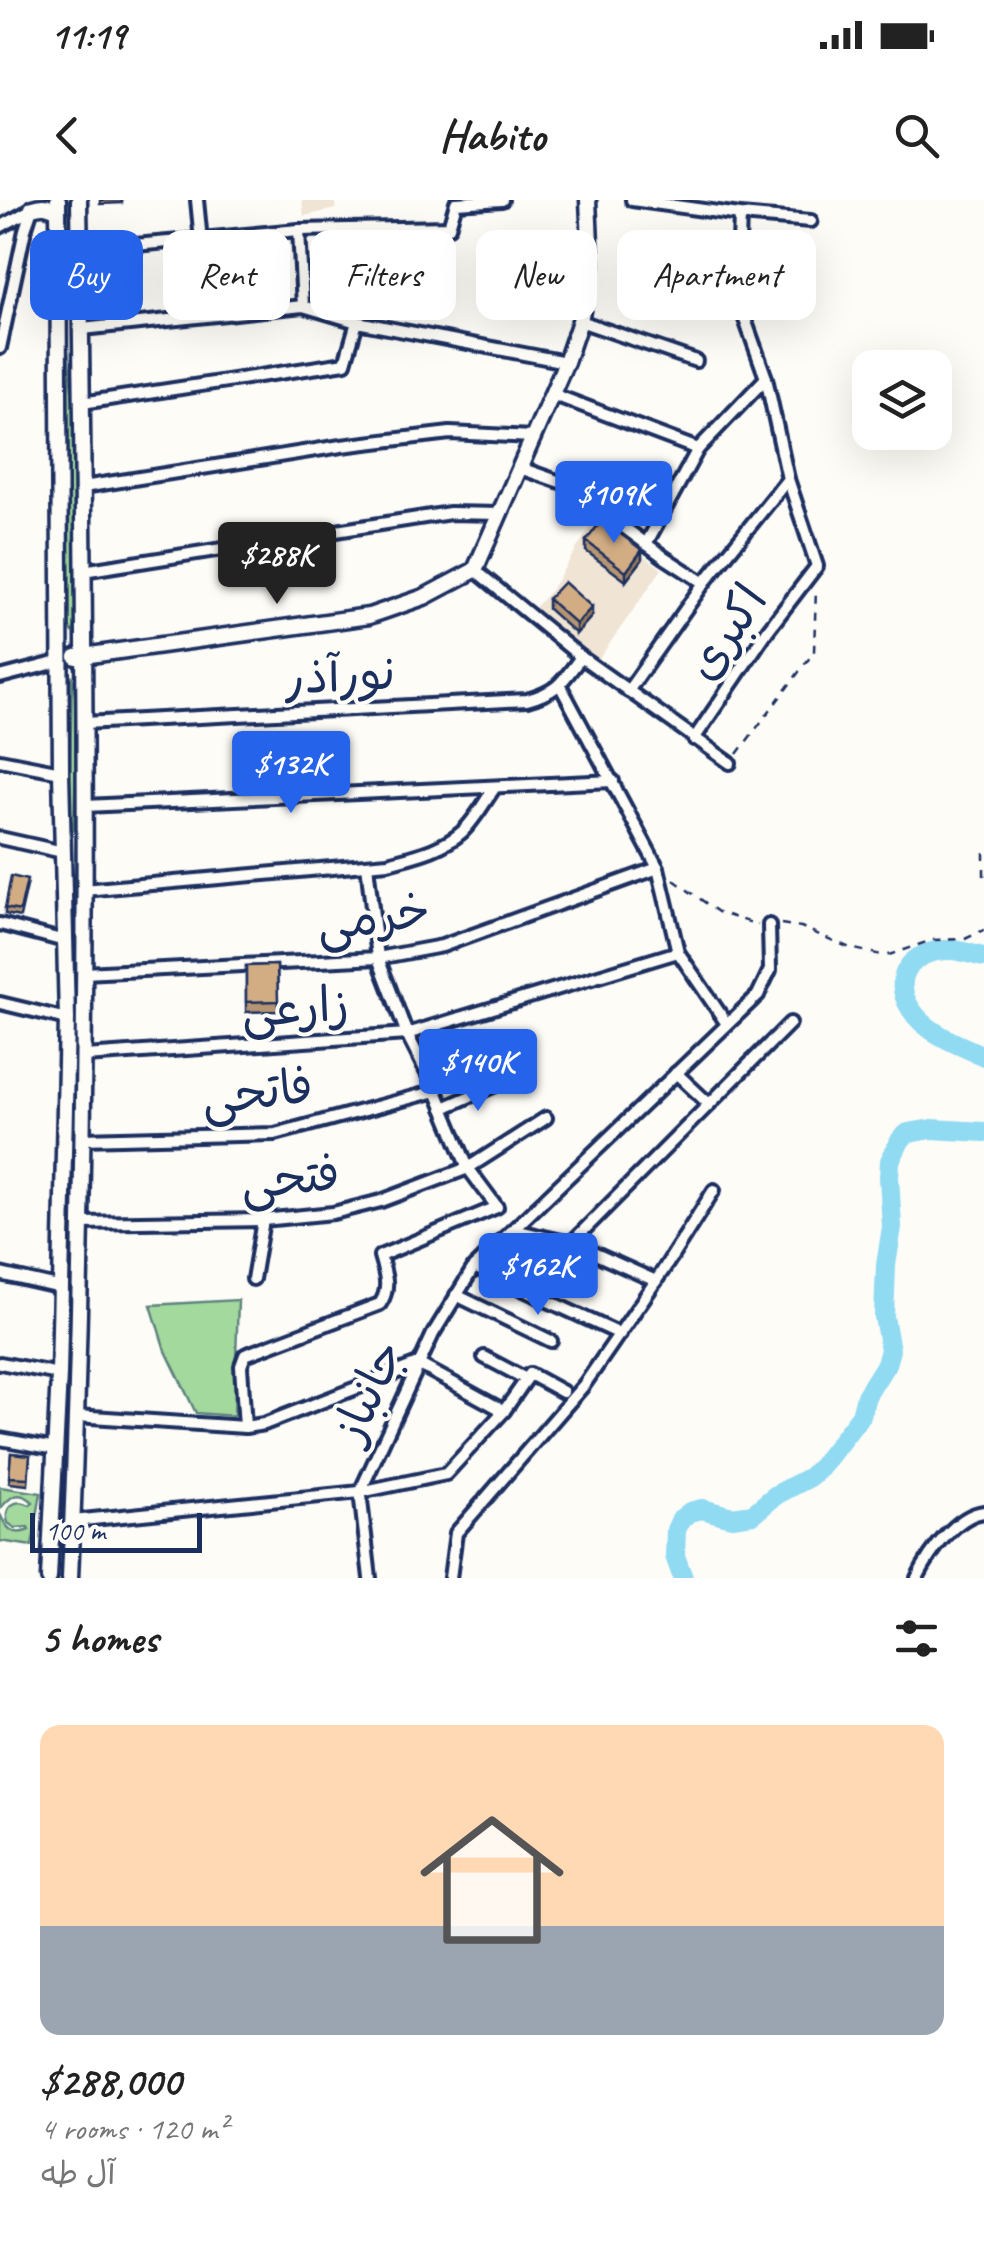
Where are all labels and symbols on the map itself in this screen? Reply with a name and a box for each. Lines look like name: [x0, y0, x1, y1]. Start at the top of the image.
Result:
pin: $109K: [544, 461, 684, 546]
pin: $288K: [207, 522, 347, 607]
street label: اکبری: [672, 573, 780, 691]
street label: نورآذر: [282, 642, 397, 708]
pin: $132K: [221, 731, 361, 816]
street label: خرمی: [312, 879, 434, 956]
street label: زارعی: [239, 973, 351, 1042]
pin: $140K: [408, 1029, 548, 1114]
street label: فاتحی: [198, 1055, 316, 1130]
street label: فتحی: [238, 1143, 343, 1214]
pin: $162K: [468, 1233, 608, 1318]
street label: جانباز: [317, 1330, 418, 1455]
scale bar: [30, 1508, 202, 1552]

